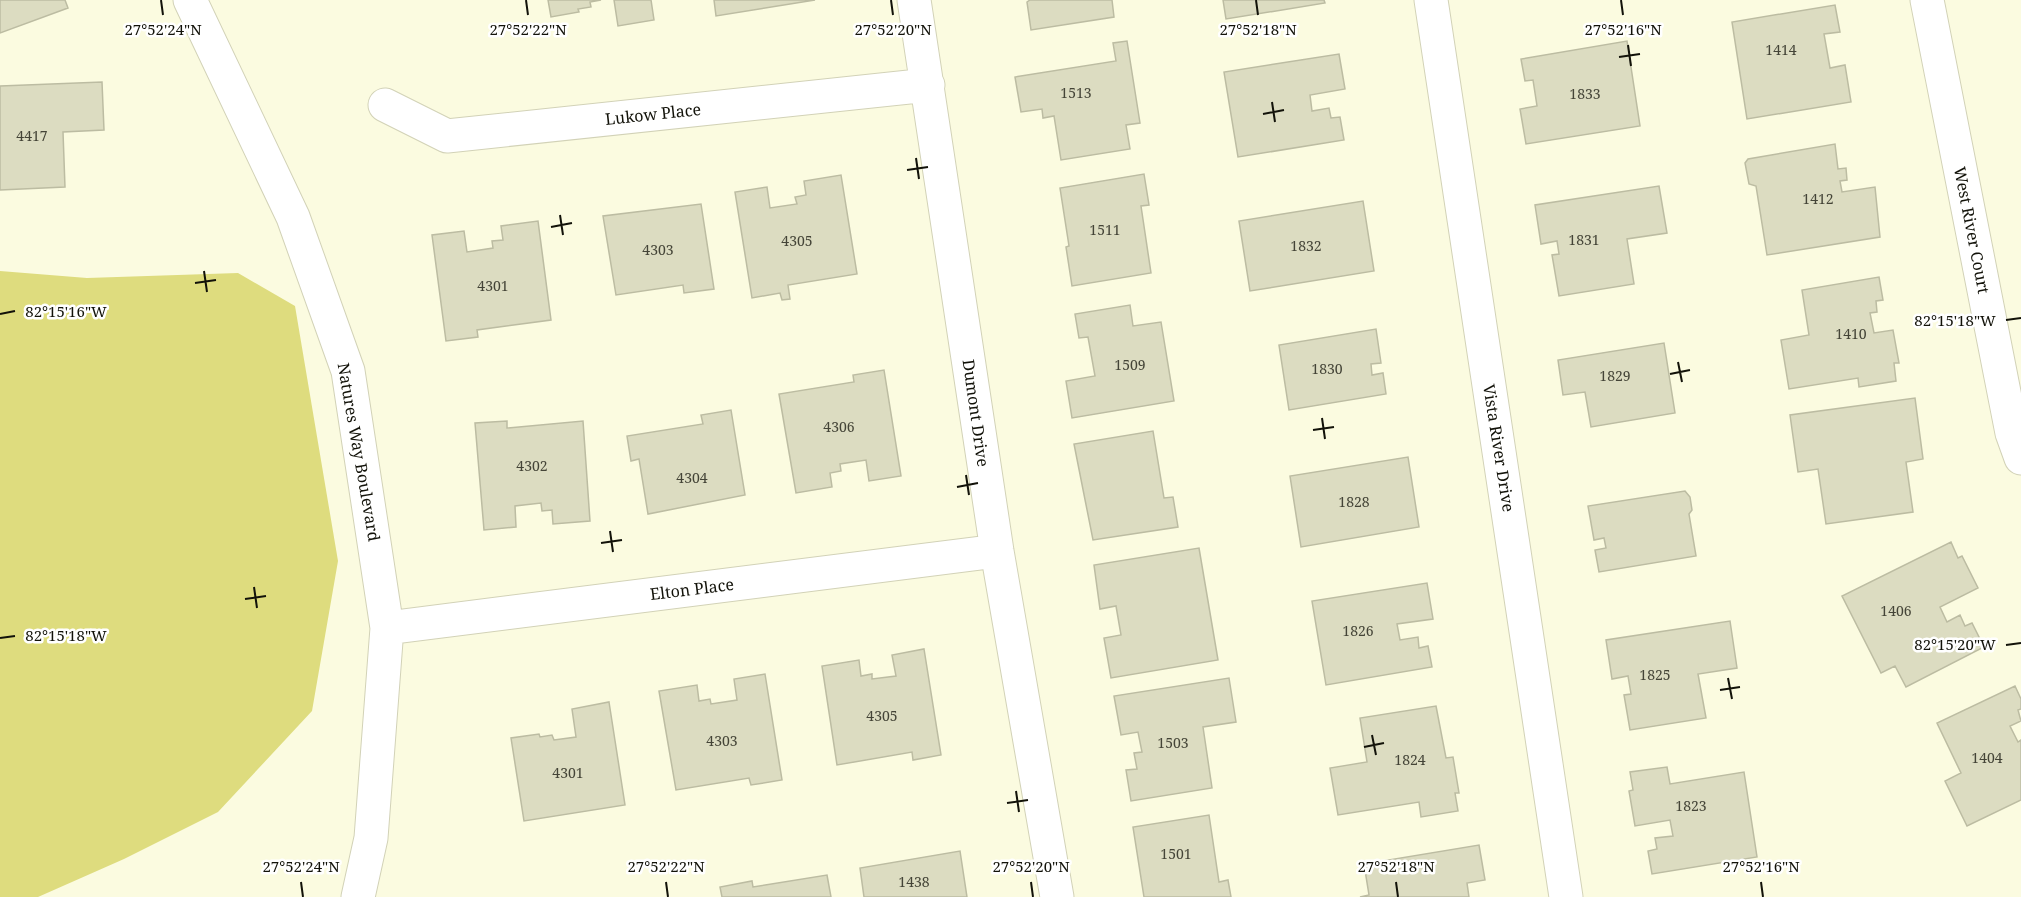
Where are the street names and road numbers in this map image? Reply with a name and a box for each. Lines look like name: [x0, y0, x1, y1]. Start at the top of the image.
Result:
street label: Lukow Place: [604, 98, 702, 130]
street label: West River Court: [1949, 165, 1995, 296]
street label: Dumont Drive: [958, 358, 994, 468]
street label: Natures Way Boulevard: [332, 361, 386, 543]
street label: Vista River Drive: [1478, 382, 1520, 514]
street label: Elton Place: [649, 573, 735, 605]

